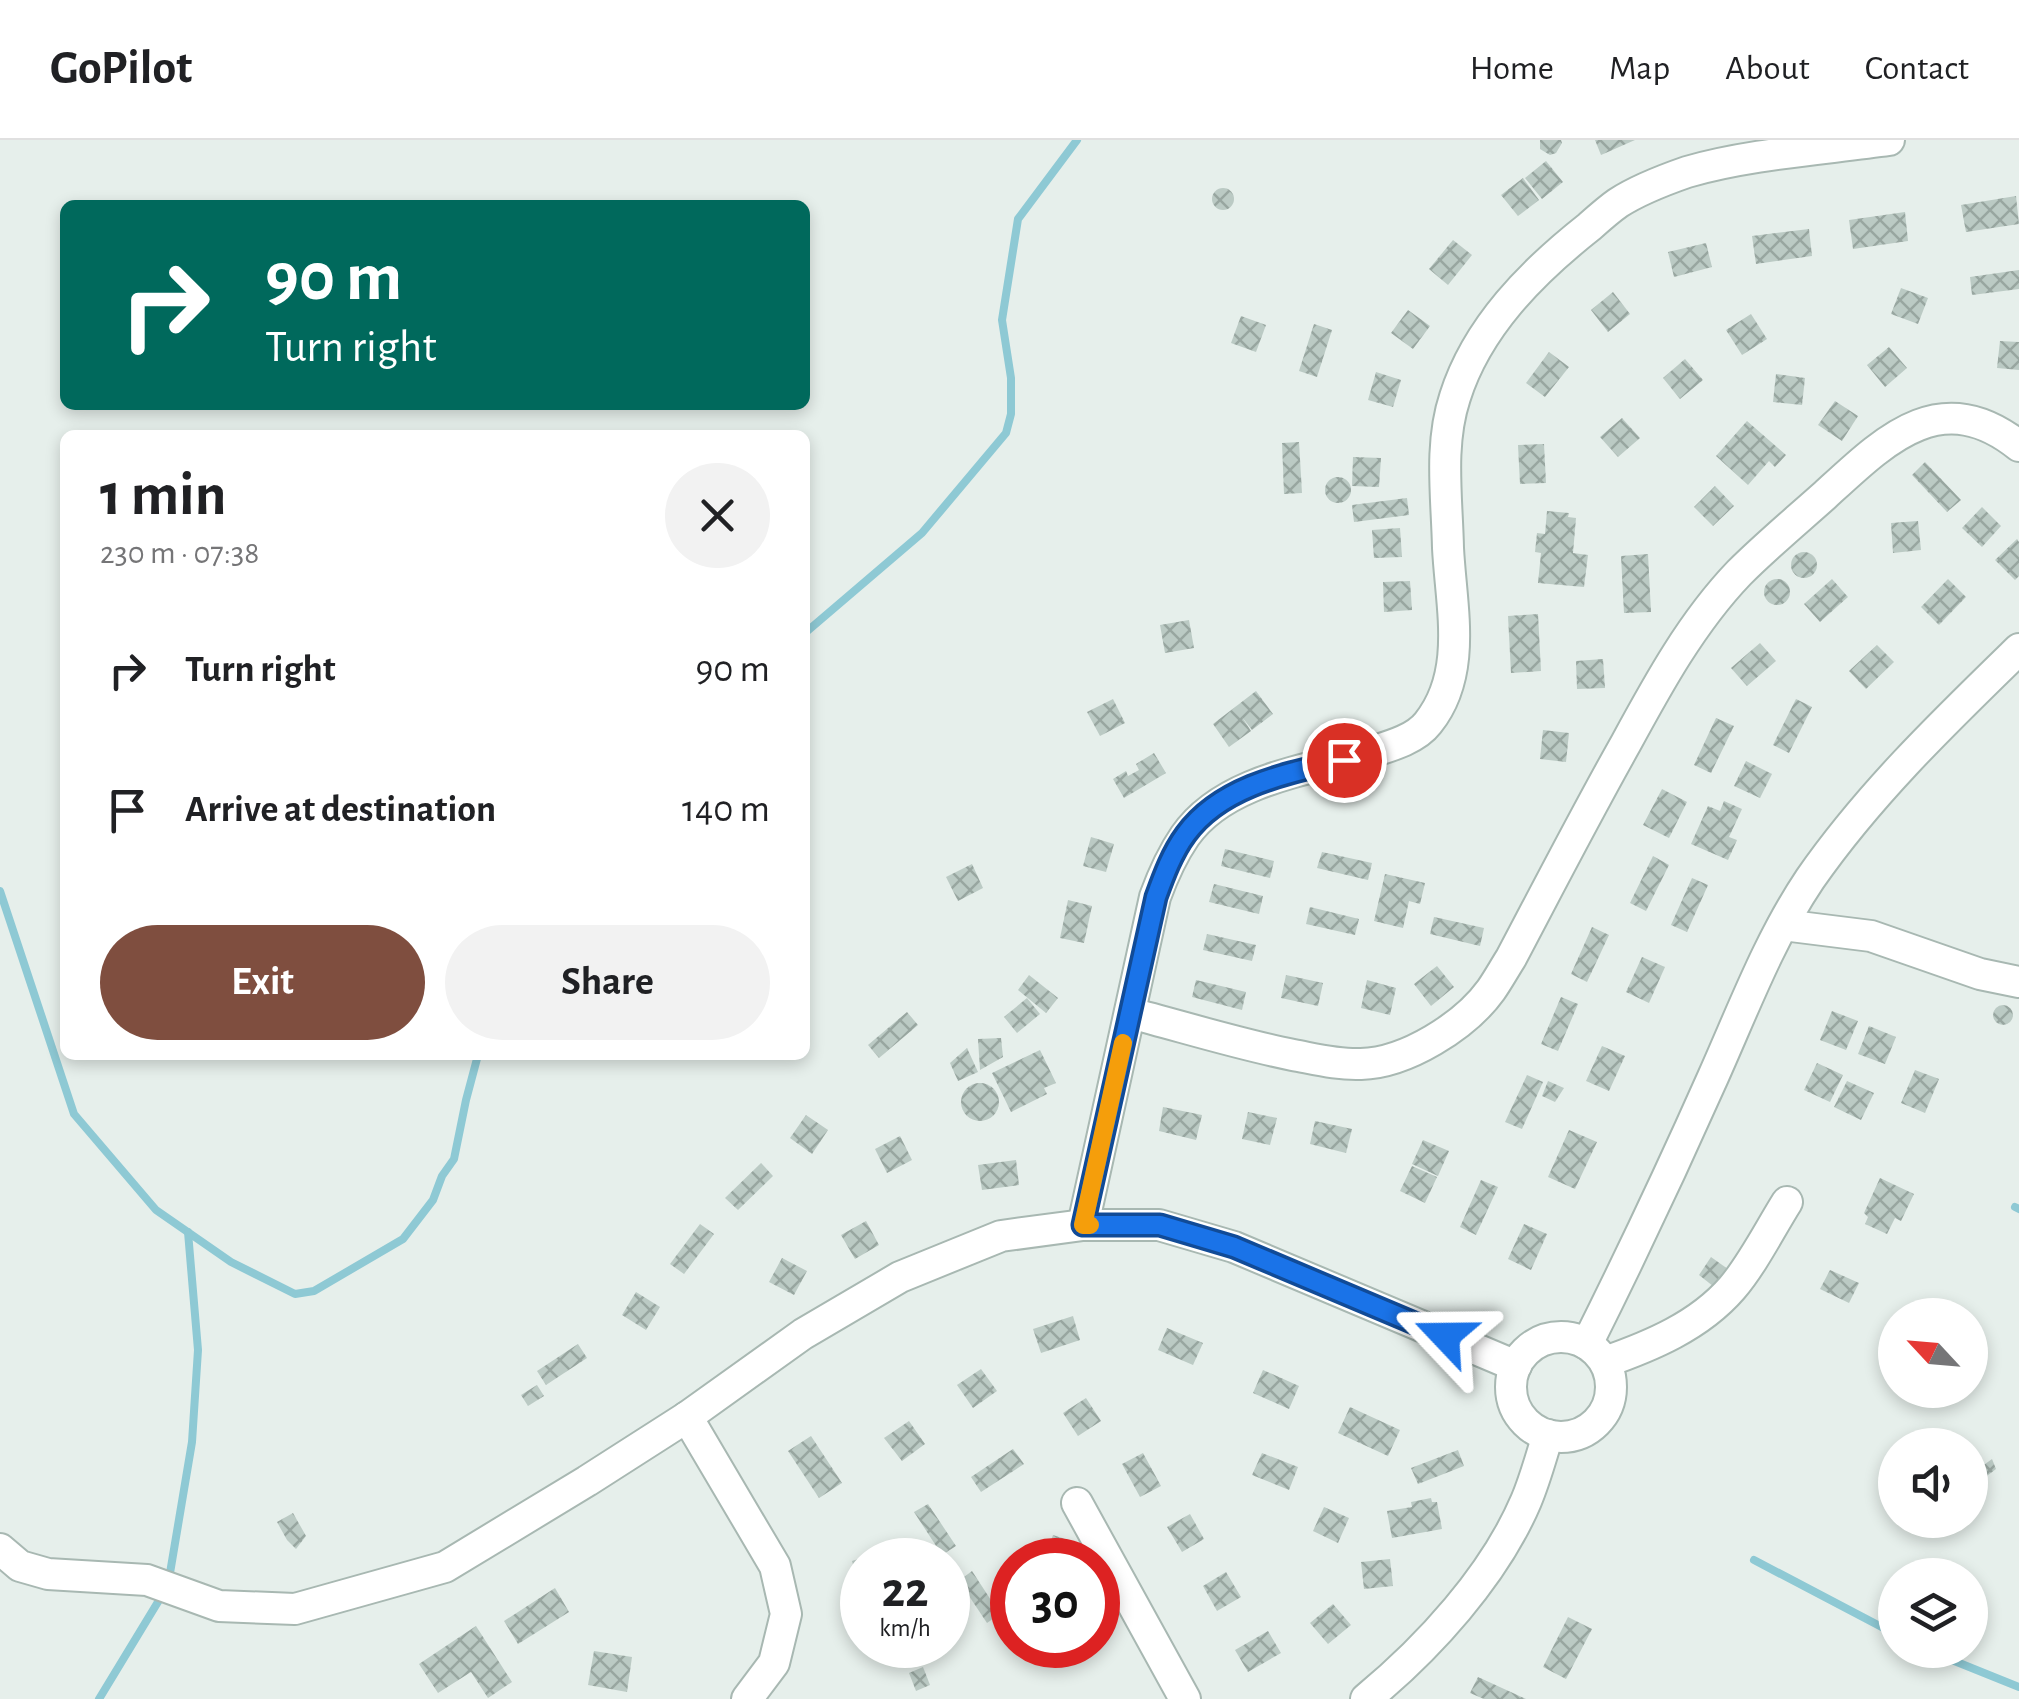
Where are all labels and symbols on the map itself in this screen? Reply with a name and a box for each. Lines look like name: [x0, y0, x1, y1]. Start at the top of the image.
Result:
pin: [1302, 718, 1387, 803]
position arrow: [1393, 1284, 1497, 1388]
north arrow: [1878, 1298, 1988, 1408]
speed limit sign: 30: [990, 1538, 1120, 1668]

